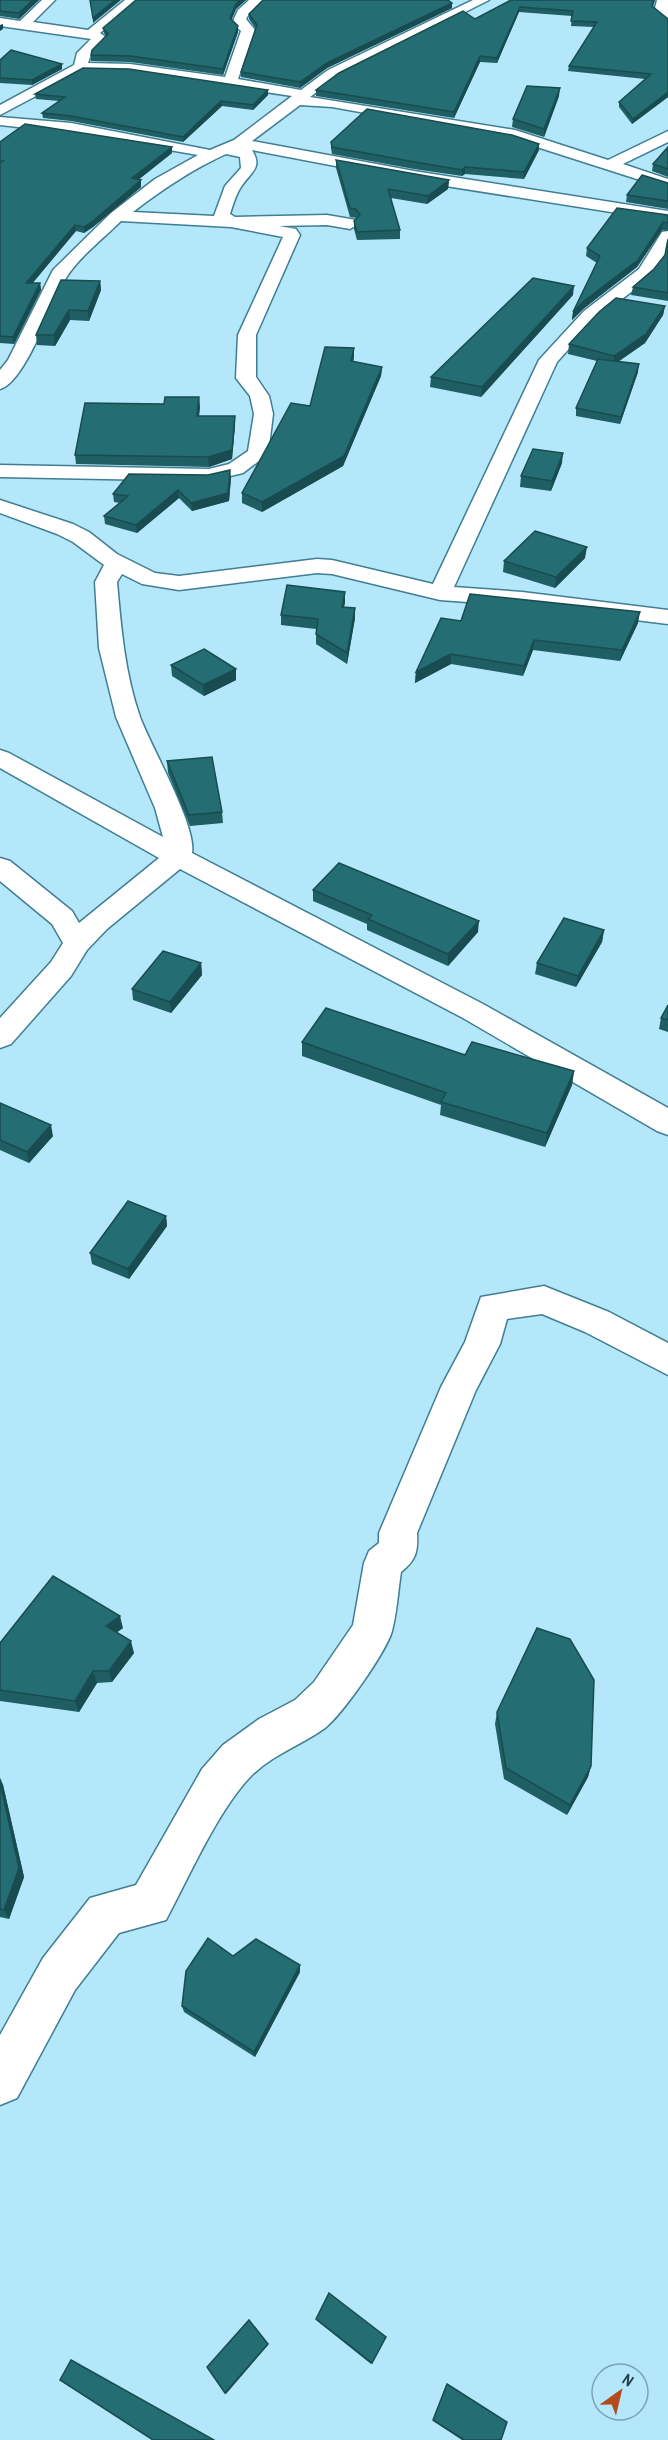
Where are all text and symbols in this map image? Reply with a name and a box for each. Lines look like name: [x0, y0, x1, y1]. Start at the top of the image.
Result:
north arrow: [590, 2362, 650, 2422]
text: N: [618, 2368, 638, 2391]

